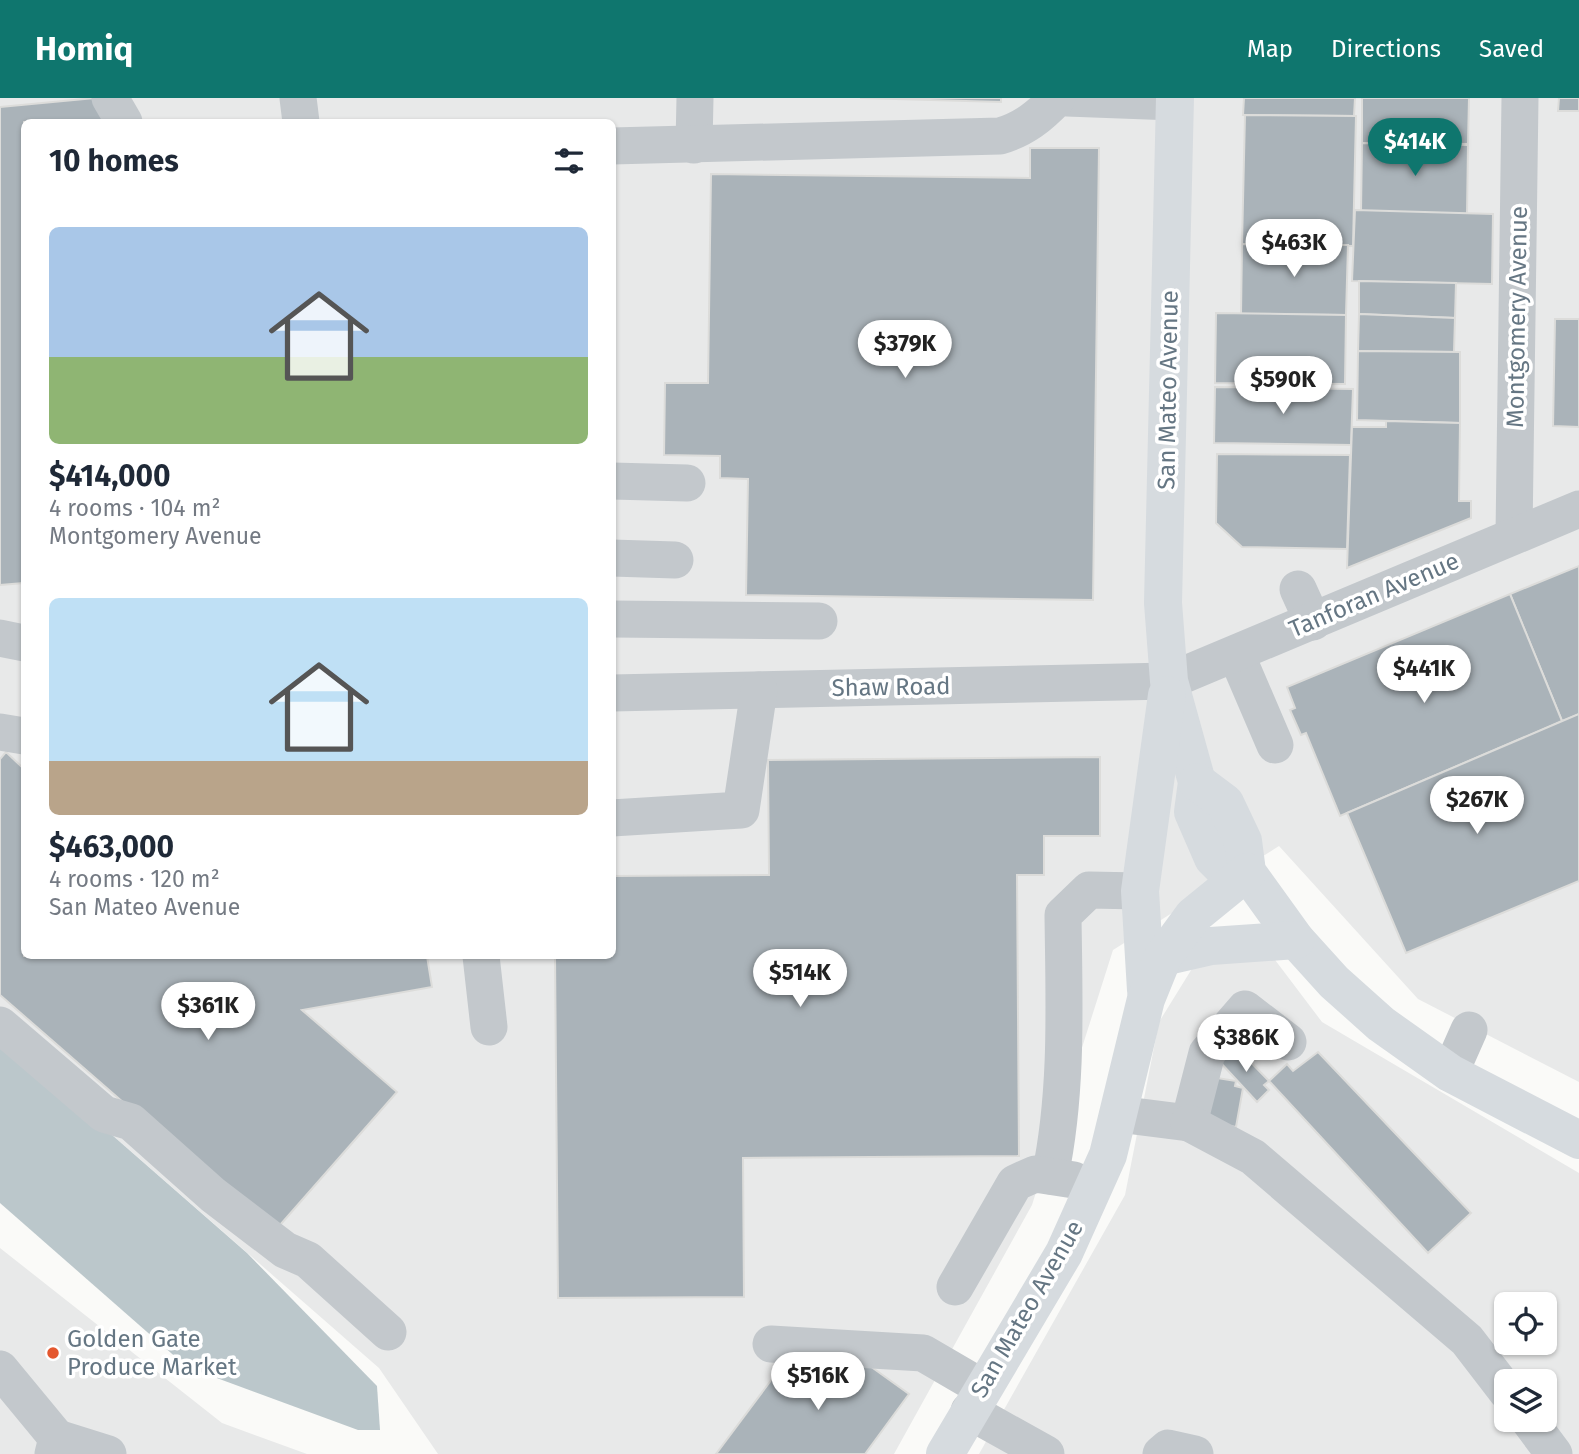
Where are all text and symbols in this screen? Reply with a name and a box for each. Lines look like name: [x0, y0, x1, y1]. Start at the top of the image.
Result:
text: Homiq: [35, 29, 133, 69]
text: Map: [1247, 35, 1293, 63]
text: Directions: [1331, 35, 1441, 63]
text: Saved: [1479, 35, 1544, 63]
pin: $414K: [1366, 118, 1464, 178]
text: $414K: [1384, 127, 1446, 155]
icon: filters: [550, 142, 588, 180]
text: 10 homes: [49, 143, 179, 179]
street label: Montgomery Avenue: [1501, 206, 1533, 428]
pin: $463K: [1245, 220, 1343, 279]
text: $463K: [1262, 228, 1326, 256]
icon: home: [256, 273, 382, 399]
street label: San Mateo Avenue: [1152, 290, 1184, 490]
pin: $379K: [856, 320, 954, 380]
text: $379K: [874, 329, 936, 357]
pin: $590K: [1234, 356, 1332, 416]
text: $590K: [1250, 365, 1316, 393]
text: $414,000: [49, 458, 171, 494]
text: 4 rooms · 104 m²: [49, 494, 220, 522]
text: Montgomery Avenue: [49, 522, 262, 550]
street label: Tanforan Avenue: [1285, 547, 1463, 643]
icon: home: [256, 644, 382, 770]
pin: $441K: [1375, 646, 1473, 705]
text: $441K: [1393, 654, 1455, 682]
street label: Shaw Road: [831, 672, 951, 702]
pin: $267K: [1428, 776, 1526, 836]
text: $267K: [1446, 785, 1508, 813]
text: $463,000: [49, 829, 174, 865]
text: 4 rooms · 120 m²: [49, 865, 220, 893]
text: San Mateo Avenue: [49, 893, 240, 921]
pin: $514K: [751, 950, 849, 1009]
text: $514K: [769, 958, 831, 986]
pin: $361K: [159, 982, 257, 1042]
text: $361K: [177, 991, 239, 1019]
pin: $386K: [1197, 1014, 1295, 1074]
text: $386K: [1213, 1023, 1279, 1051]
street label: San Mateo Avenue: [965, 1216, 1089, 1402]
map controls: [1494, 1292, 1557, 1432]
button: locate: [1494, 1292, 1557, 1355]
place label: Golden Gate Produce Market: [67, 1325, 237, 1381]
marker: Golden Gate Produce Market: [45, 1345, 61, 1361]
pin: $516K: [769, 1352, 867, 1412]
text: $516K: [787, 1361, 849, 1389]
button: layers: [1494, 1369, 1557, 1432]

